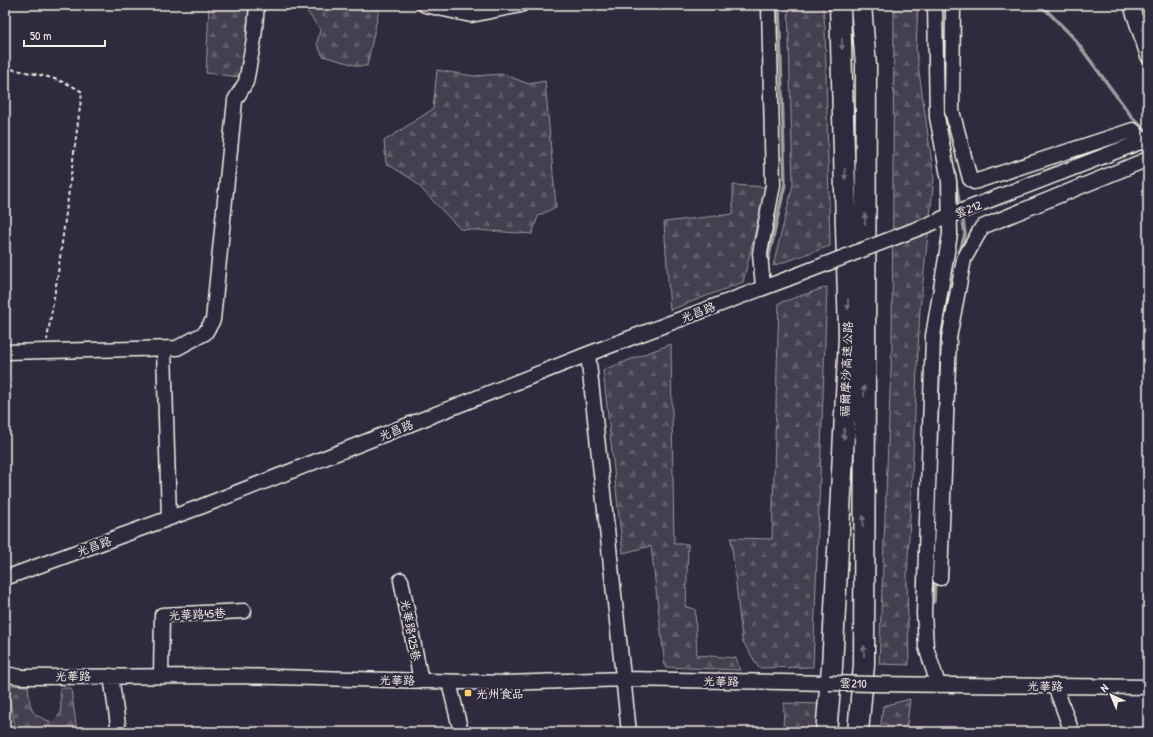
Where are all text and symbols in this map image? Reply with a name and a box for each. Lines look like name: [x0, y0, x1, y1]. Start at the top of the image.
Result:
scale bar: [24, 22, 105, 48]
text: 50 m: [30, 27, 51, 44]
one-way arrow: [838, 38, 845, 50]
one-way arrow: [842, 168, 848, 181]
street label: 雲212: [952, 196, 984, 222]
one-way arrow: [862, 212, 868, 225]
street label: 光昌路: [678, 298, 718, 326]
one-way arrow: [845, 298, 851, 311]
street label: 福爾摩沙高速公路: [836, 321, 856, 417]
one-way arrow: [860, 385, 867, 397]
street label: 光昌路: [376, 415, 416, 445]
one-way arrow: [840, 428, 847, 440]
one-way arrow: [860, 514, 866, 527]
street label: 光昌路: [74, 532, 114, 560]
street label: 光華路125巷: [397, 597, 425, 663]
street label: 光華路45巷: [168, 604, 226, 624]
one-way arrow: [861, 644, 867, 657]
street label: 光華路: [55, 667, 91, 685]
street label: 光華路: [379, 671, 415, 689]
street label: 光華路: [703, 672, 739, 690]
street label: 雲210: [839, 674, 867, 692]
north arrow: [1091, 675, 1131, 715]
street label: 光華路: [1027, 677, 1063, 695]
text: N: [1097, 681, 1111, 695]
place label: 光州食品: [476, 685, 524, 702]
marker: 光州食品: [463, 688, 473, 698]

